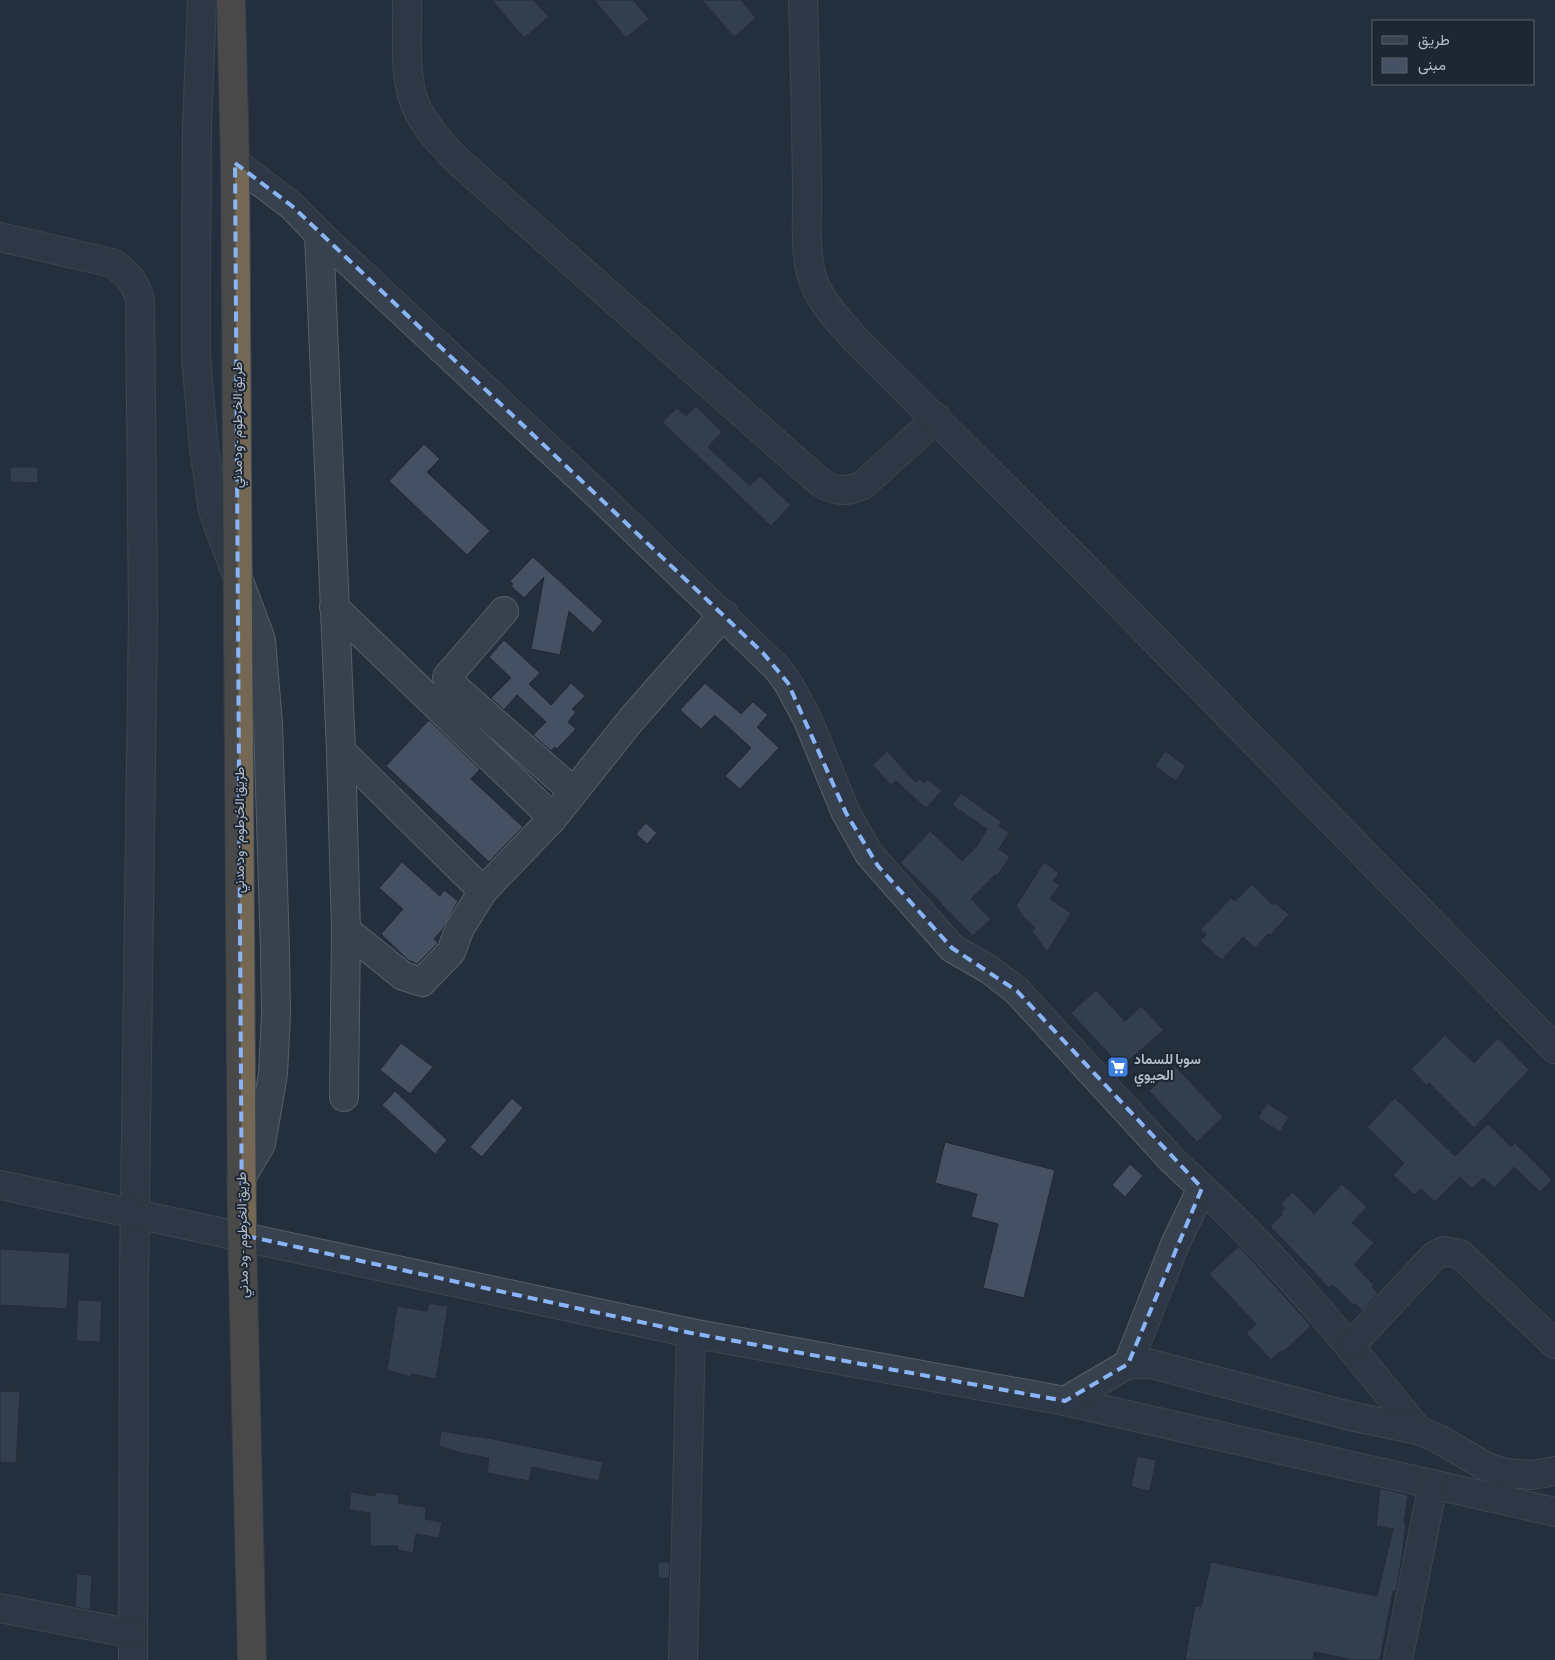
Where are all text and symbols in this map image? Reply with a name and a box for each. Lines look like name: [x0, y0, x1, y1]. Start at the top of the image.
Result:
legend: [1372, 20, 1535, 85]
text: طريق: [1418, 31, 1450, 50]
text: مبنى: [1418, 56, 1446, 75]
street label: طريق الخرطوم - ود مدني: [229, 362, 249, 488]
street label: طريق الخرطوم - ود مدني: [231, 767, 251, 893]
place label: سوبا للسماد الحيوي: [1134, 1051, 1201, 1087]
supermarket icon: سوبا للسماد الحيوي: [1106, 1055, 1130, 1079]
street label: طريق الخرطوم - ود مدني: [233, 1172, 255, 1298]

